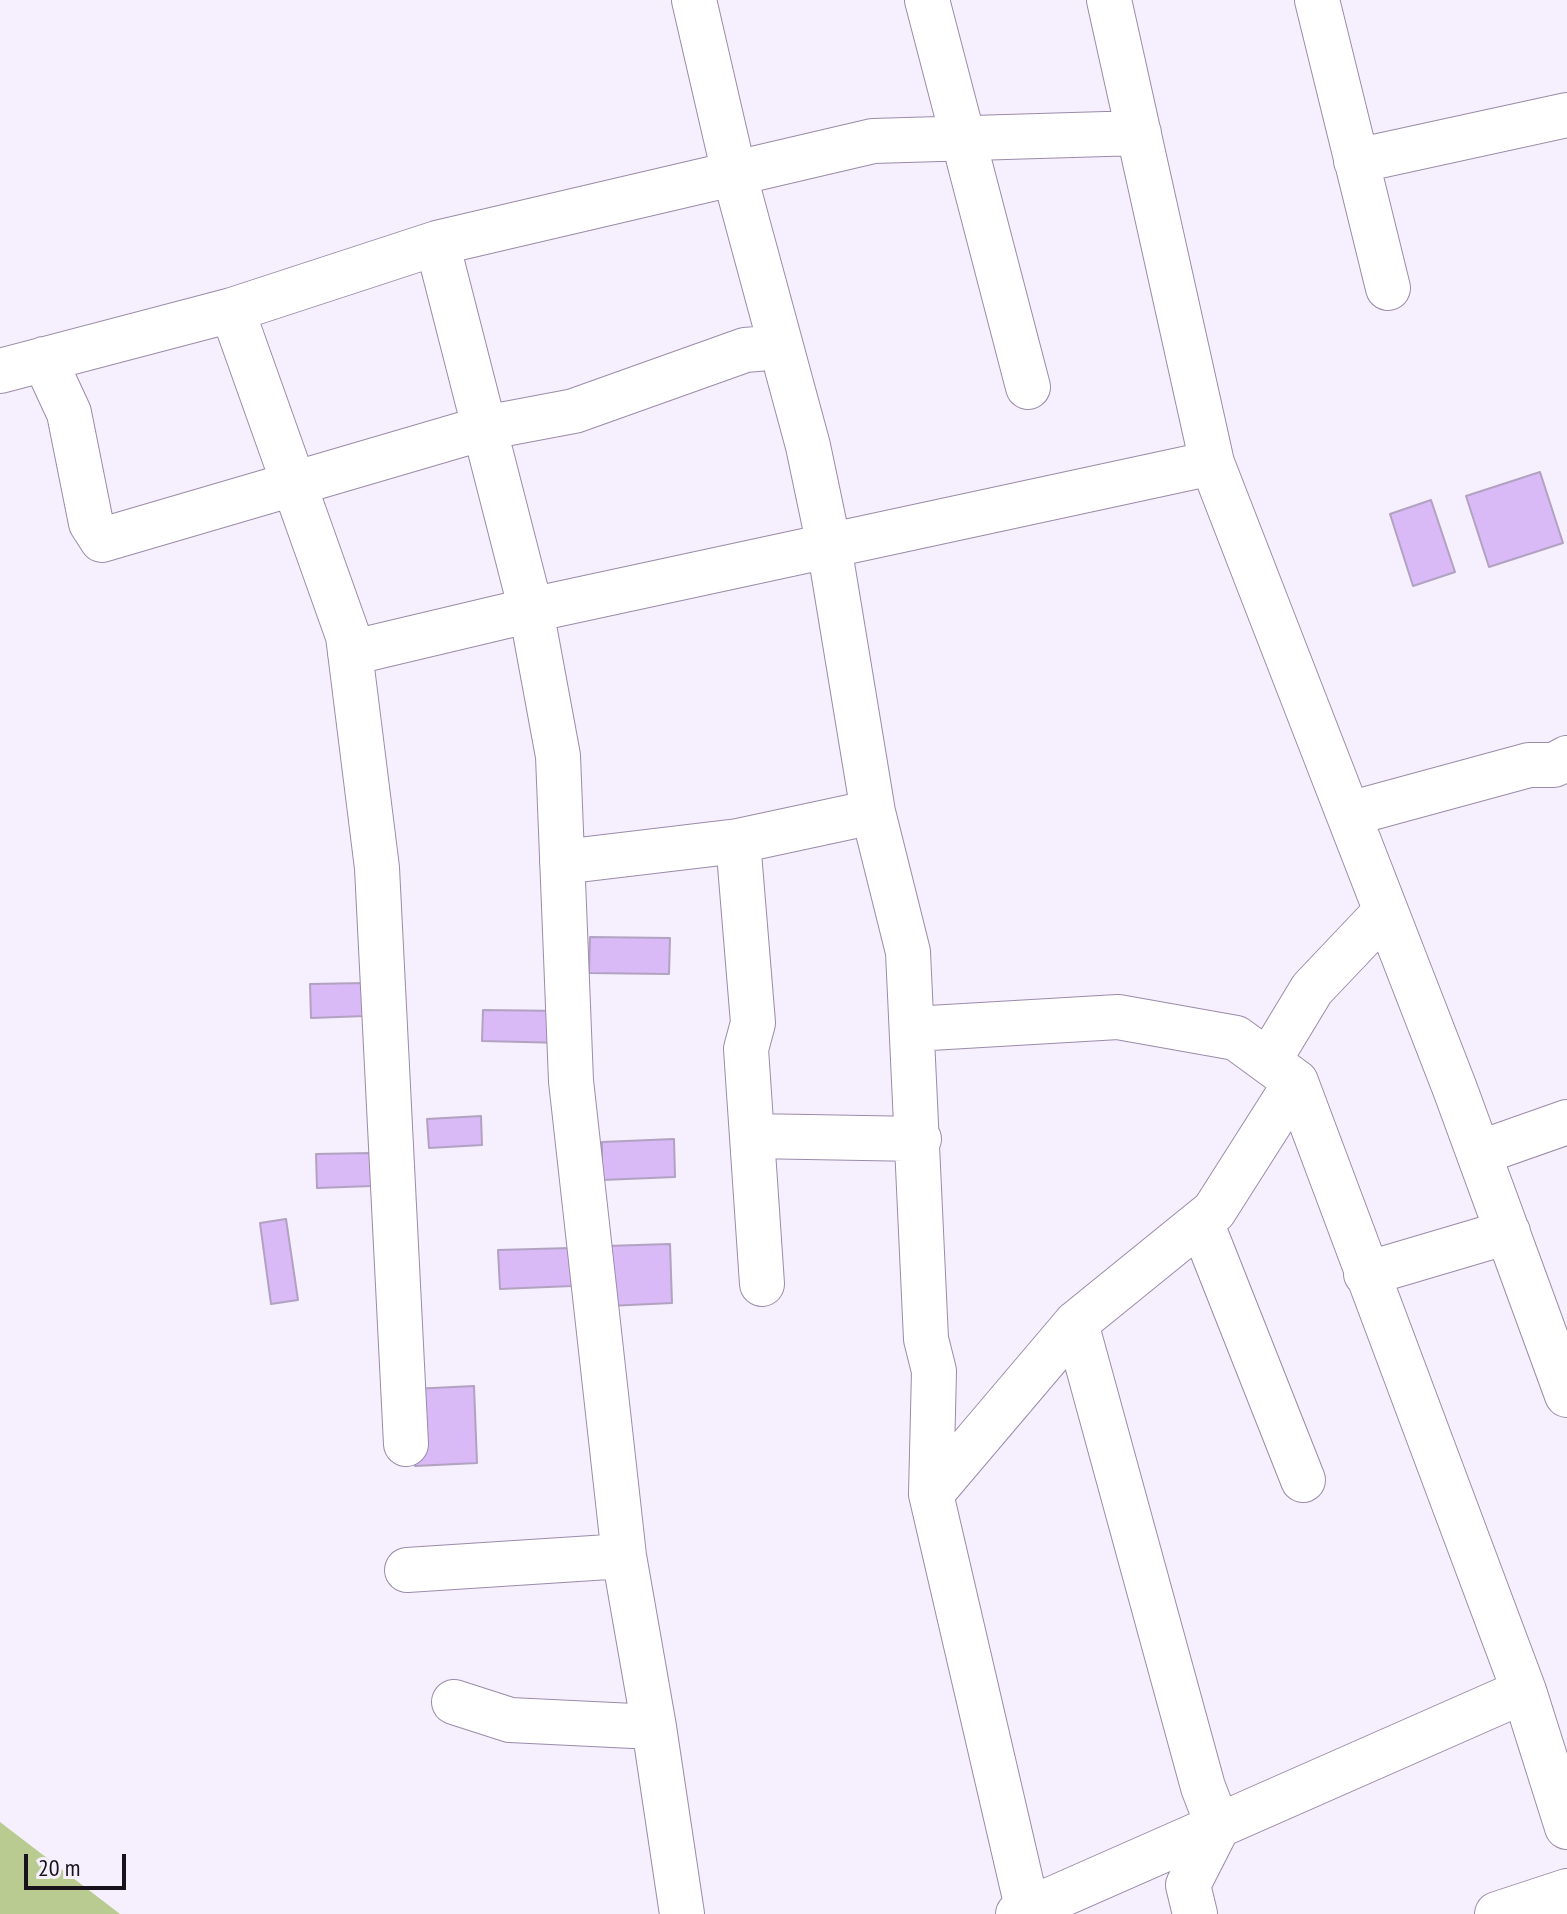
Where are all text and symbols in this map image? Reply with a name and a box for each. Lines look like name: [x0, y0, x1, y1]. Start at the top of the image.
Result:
scale bar: [28, 1838, 130, 1888]
text: 20 m: [38, 1852, 80, 1883]

